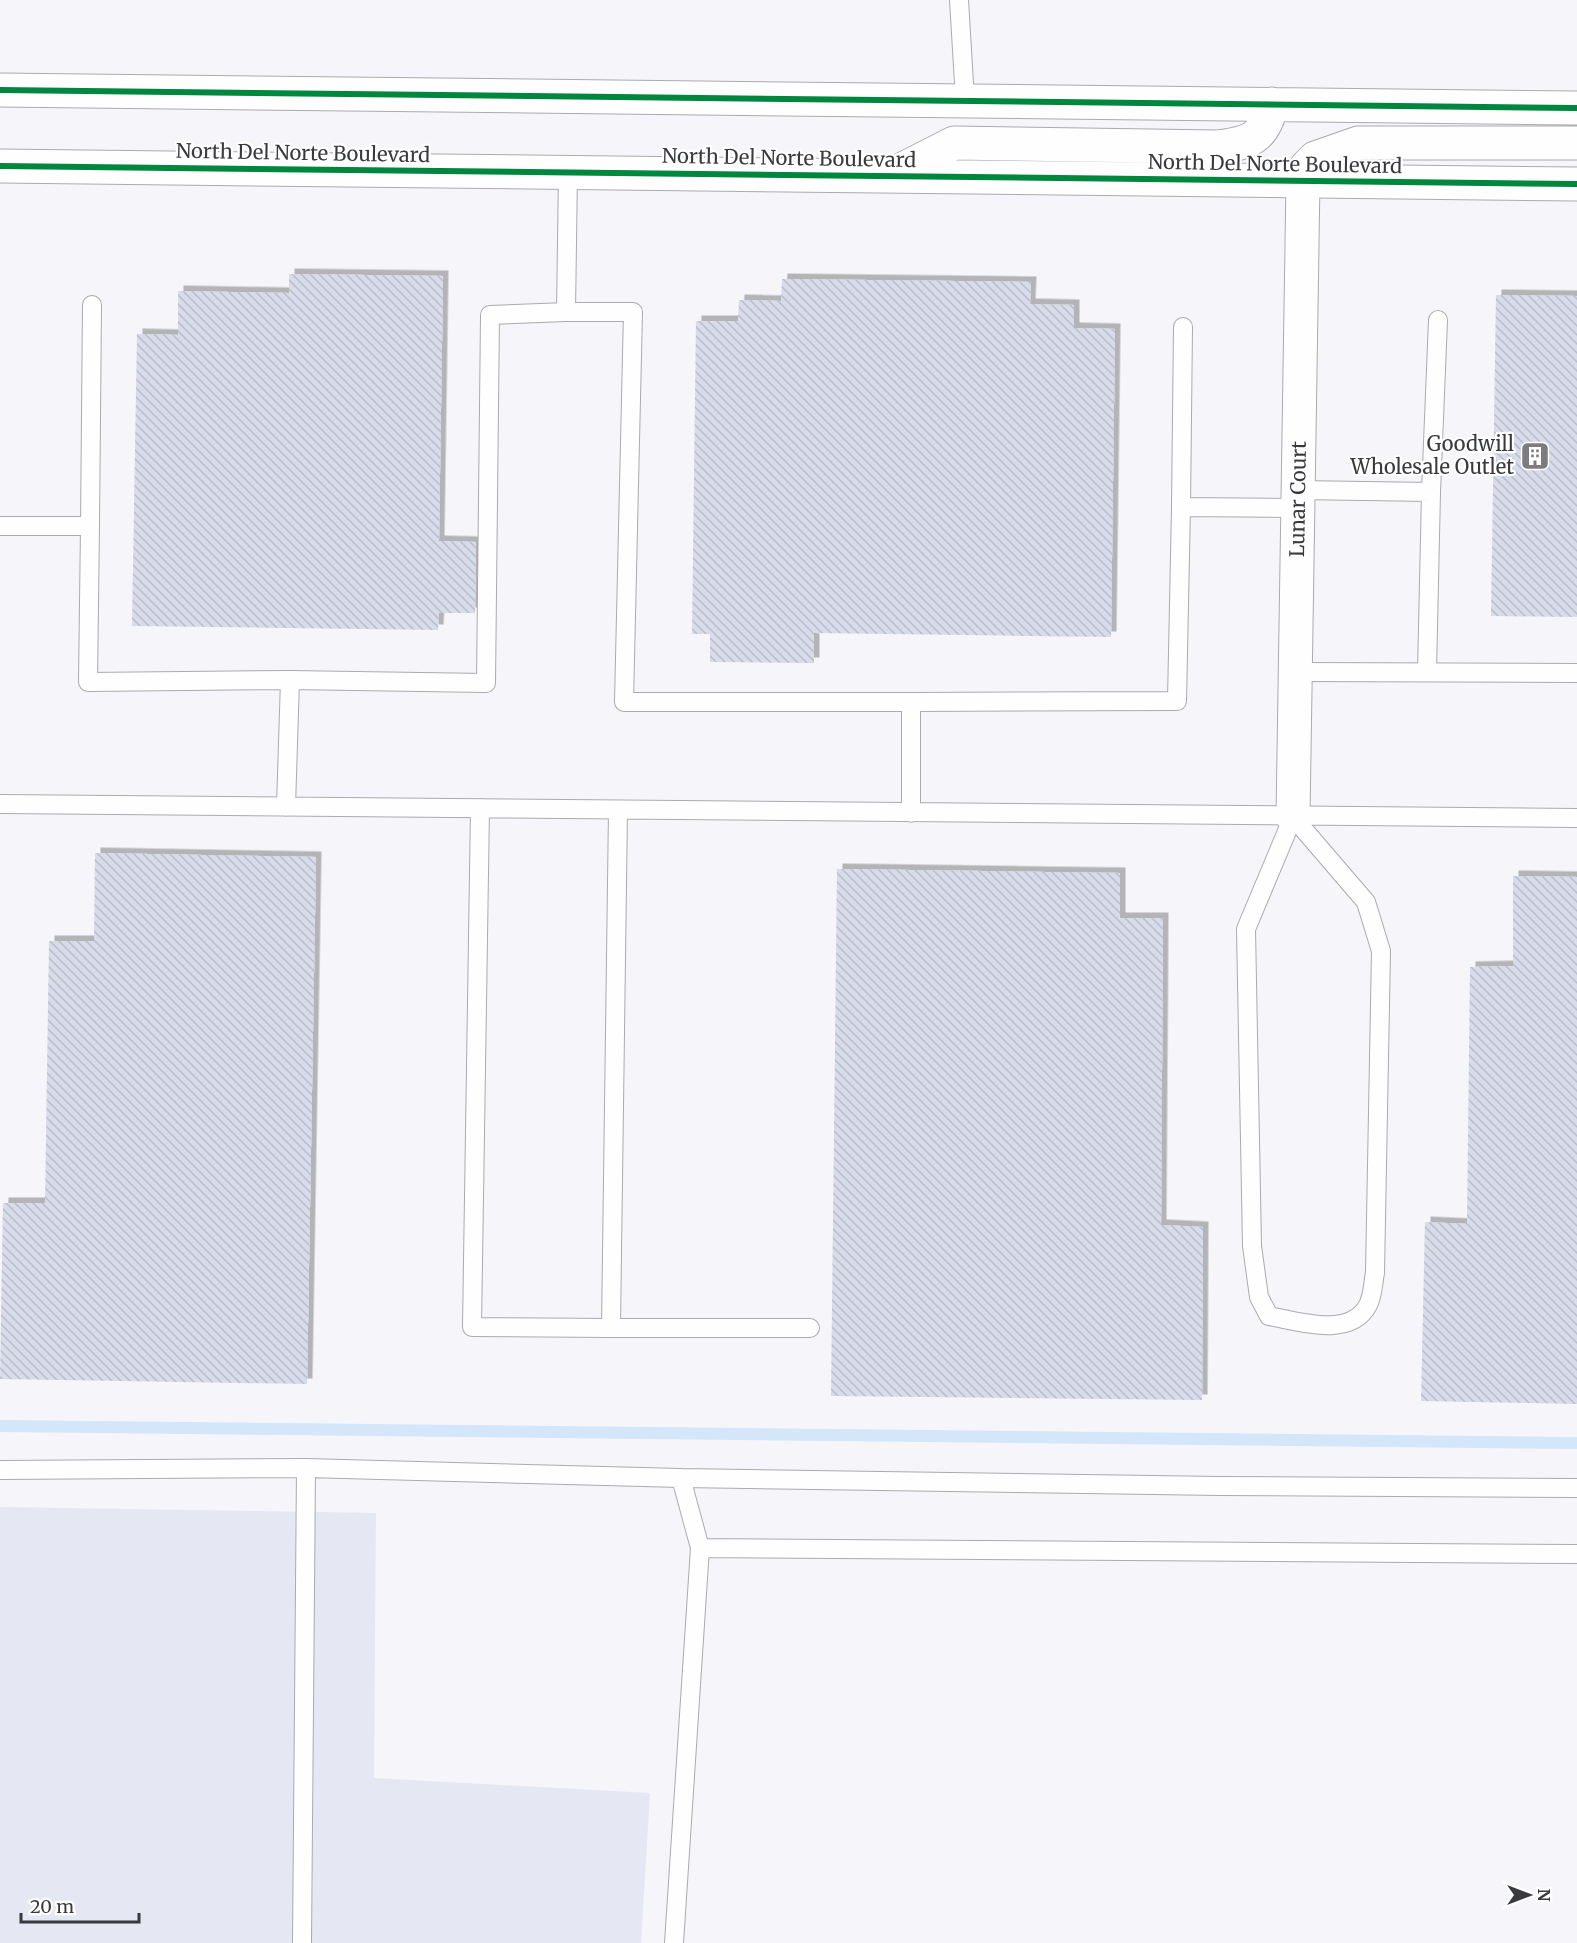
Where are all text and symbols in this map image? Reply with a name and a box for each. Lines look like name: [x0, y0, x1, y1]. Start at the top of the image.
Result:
street label: North Del Norte Boulevard: [176, 138, 430, 167]
street label: North Del Norte Boulevard: [662, 143, 916, 172]
street label: North Del Norte Boulevard: [1148, 149, 1402, 178]
place label: Goodwill Wholesale Outlet: [1350, 431, 1514, 479]
building icon: Goodwill Wholesale Outlet: [1519, 440, 1551, 472]
street label: Lunar Court: [1284, 441, 1311, 557]
north arrow: [1499, 1865, 1559, 1925]
scale bar: [21, 1886, 140, 1924]
text: N: [1534, 1889, 1554, 1902]
text: 20 m: [30, 1895, 74, 1918]

